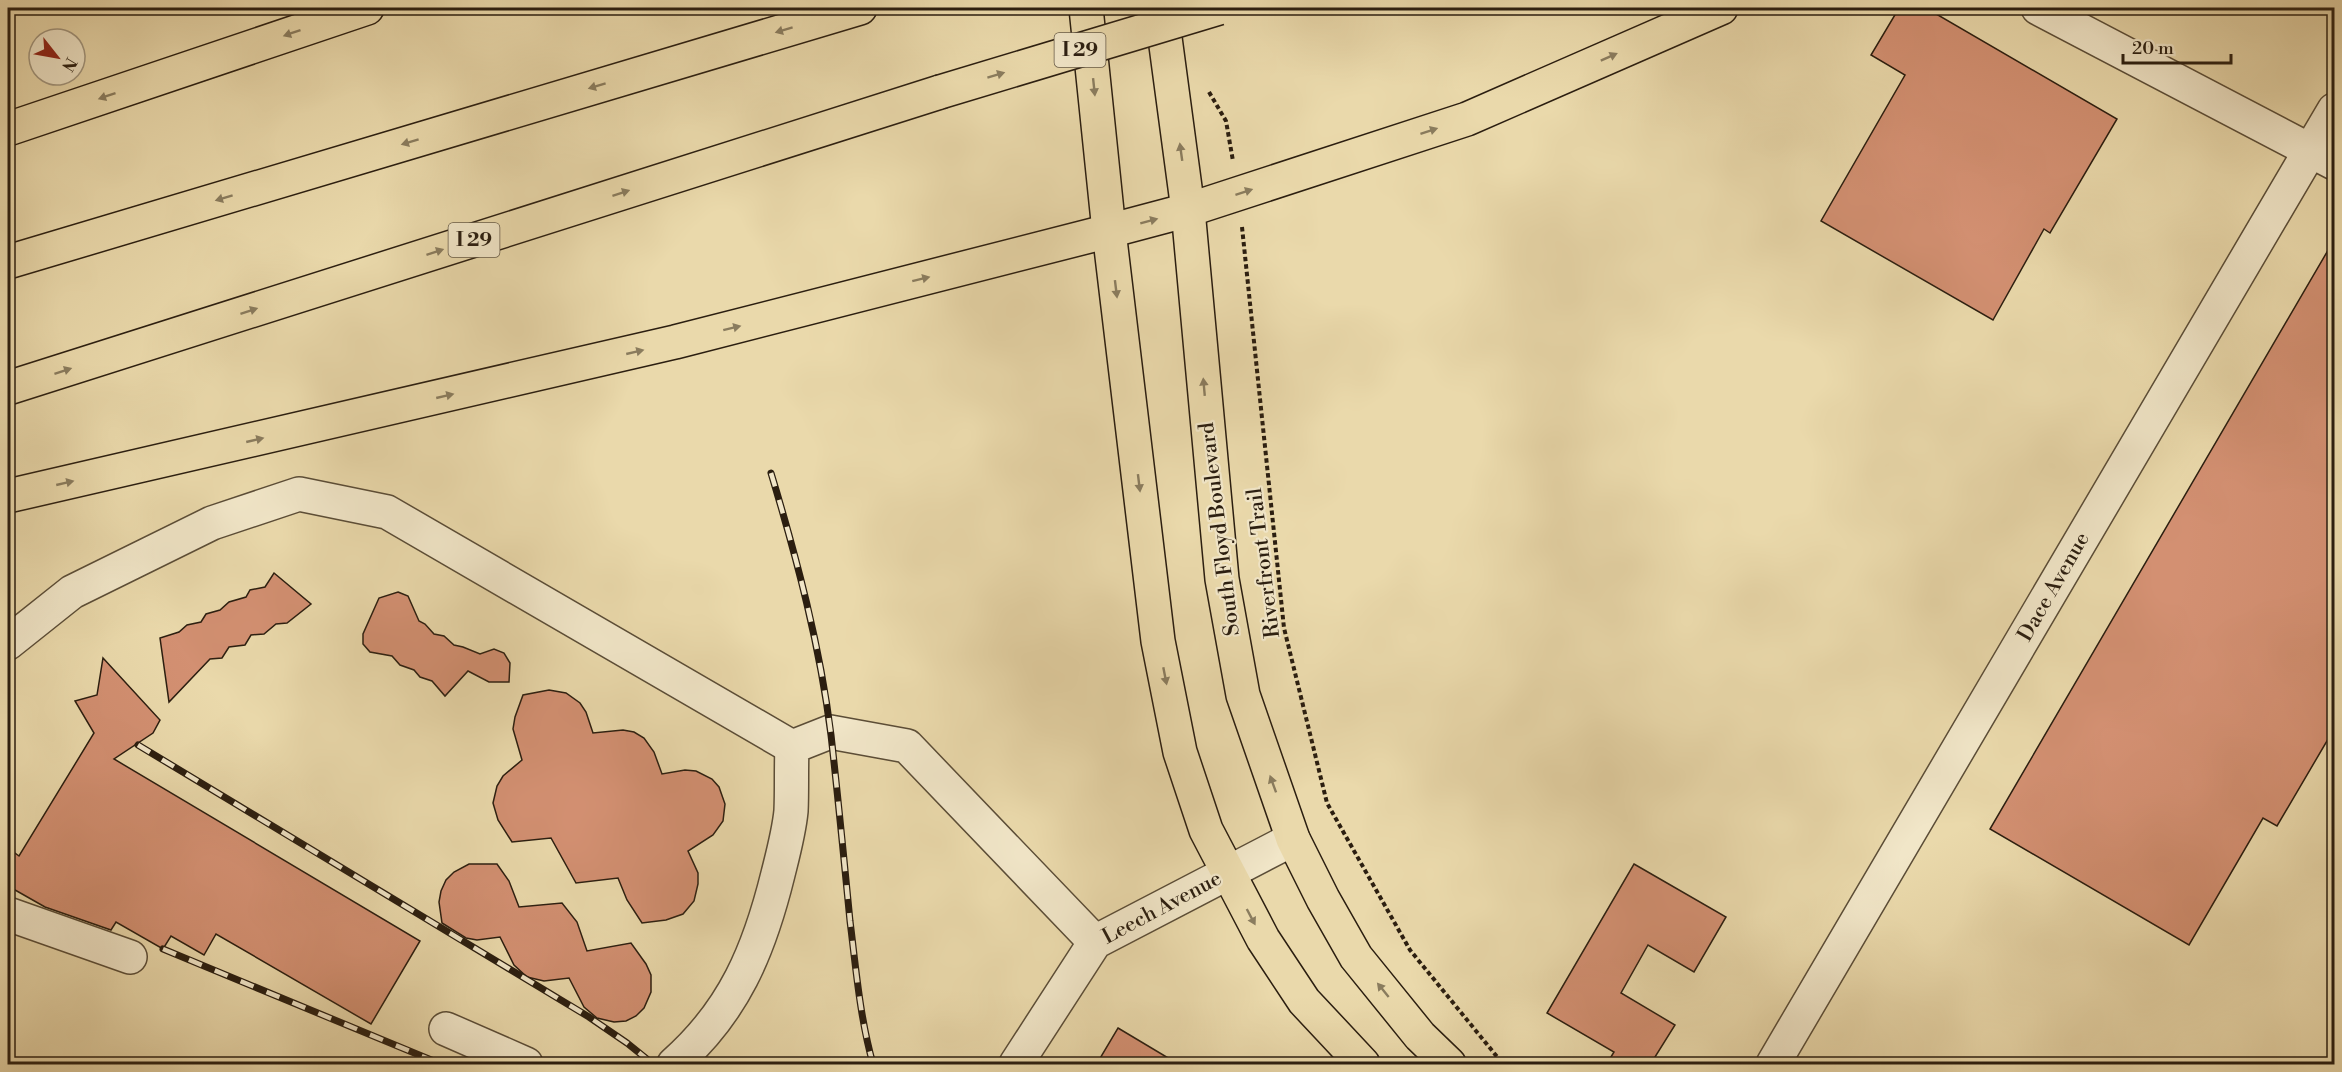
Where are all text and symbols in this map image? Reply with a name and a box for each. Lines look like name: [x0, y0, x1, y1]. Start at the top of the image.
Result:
one-way arrow: [775, 26, 793, 35]
north arrow: [27, 27, 87, 87]
scale bar: [2123, 27, 2231, 65]
one-way arrow: [283, 29, 301, 39]
road number: I 29: [1054, 33, 1106, 67]
text: 20 m: [2132, 37, 2174, 60]
one-way arrow: [1600, 51, 1618, 61]
text: N: [57, 54, 81, 75]
one-way arrow: [987, 70, 1005, 79]
one-way arrow: [1089, 77, 1099, 96]
one-way arrow: [588, 82, 606, 91]
one-way arrow: [98, 92, 116, 101]
one-way arrow: [1420, 126, 1438, 136]
one-way arrow: [401, 138, 419, 147]
one-way arrow: [1176, 143, 1185, 162]
one-way arrow: [1235, 186, 1253, 196]
one-way arrow: [612, 188, 630, 197]
one-way arrow: [214, 194, 232, 203]
one-way arrow: [1139, 215, 1158, 225]
road number: I 29: [448, 223, 500, 257]
one-way arrow: [426, 247, 444, 257]
one-way arrow: [911, 274, 930, 284]
one-way arrow: [1111, 280, 1121, 299]
one-way arrow: [240, 306, 258, 316]
one-way arrow: [723, 322, 741, 332]
one-way arrow: [625, 346, 644, 356]
one-way arrow: [54, 365, 72, 375]
one-way arrow: [1199, 377, 1209, 396]
one-way arrow: [435, 390, 454, 400]
street label: South Floyd Boulevard: [1194, 421, 1246, 637]
one-way arrow: [245, 434, 264, 444]
one-way arrow: [1134, 473, 1144, 492]
one-way arrow: [55, 478, 74, 488]
street label: Riverfront Trail: [1242, 487, 1286, 639]
street label: Dace Avenue: [2012, 528, 2096, 646]
one-way arrow: [1161, 667, 1170, 686]
one-way arrow: [1268, 775, 1277, 793]
street label: Leech Avenue: [1098, 866, 1226, 950]
one-way arrow: [1246, 909, 1256, 926]
one-way arrow: [1378, 983, 1390, 998]

